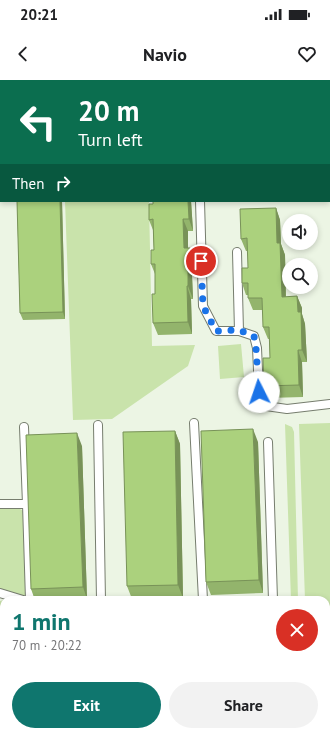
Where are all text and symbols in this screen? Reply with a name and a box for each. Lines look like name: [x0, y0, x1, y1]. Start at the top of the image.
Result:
text: 20:21: [20, 5, 58, 24]
icon: back: [12, 43, 34, 65]
text: Navio: [143, 43, 187, 66]
icon: heart: [296, 43, 318, 65]
text: 20 m: [78, 92, 139, 129]
icon: left: [12, 96, 64, 148]
text: Turn left: [78, 128, 143, 151]
icon: right: [52, 172, 74, 194]
text: Then: [12, 174, 44, 193]
map controls: [282, 214, 318, 294]
button: sound: [282, 214, 318, 250]
pin: [184, 244, 218, 278]
icon: arrive: [190, 250, 212, 272]
button: search: [282, 258, 318, 294]
position arrow: [238, 371, 280, 413]
text: 1 min: [12, 606, 71, 637]
button: close: [276, 609, 318, 651]
text: 70 m · 20:22: [12, 637, 82, 654]
button: Exit: [12, 682, 161, 728]
button: Share: [169, 682, 318, 728]

